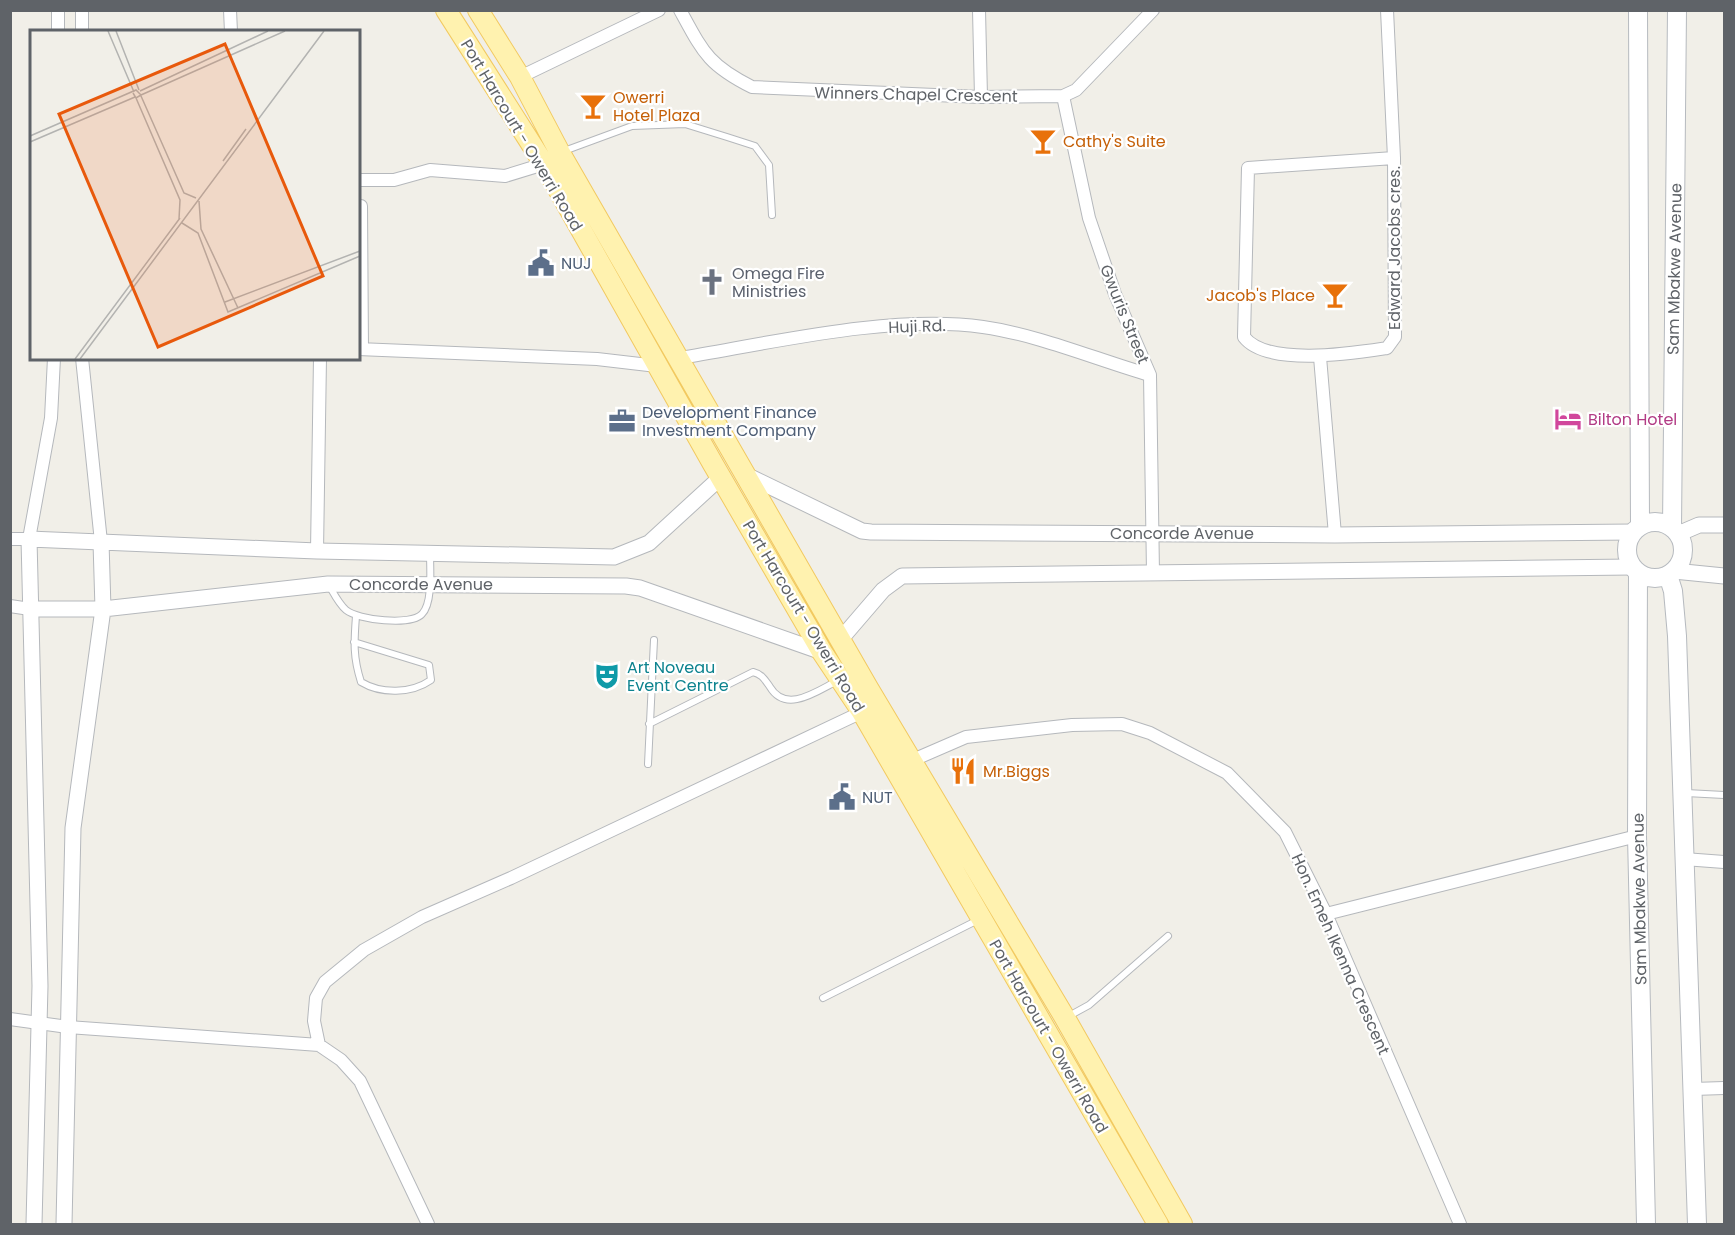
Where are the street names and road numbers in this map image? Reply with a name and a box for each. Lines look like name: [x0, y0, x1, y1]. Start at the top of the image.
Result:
street label: Port Harcourt - Owerri Road: [455, 35, 588, 236]
street label: Winners Chapel Crescent: [814, 81, 1018, 108]
street label: Edward Jacobs cres.: [1383, 166, 1406, 330]
street label: Sam Mbakwe Avenue: [1662, 183, 1688, 355]
street label: Gwuris Street: [1094, 261, 1155, 367]
street label: Huji Rd.: [888, 314, 946, 339]
street label: Port Harcourt - Owerri Road: [737, 516, 870, 717]
street label: Concorde Avenue: [1110, 522, 1254, 545]
street label: Concorde Avenue: [349, 573, 493, 596]
street label: Sam Mbakwe Avenue: [1626, 813, 1652, 985]
street label: Hon. Emeh Ikenna Crescent: [1286, 850, 1396, 1059]
street label: Port Harcourt - Owerri Road: [984, 935, 1114, 1137]

